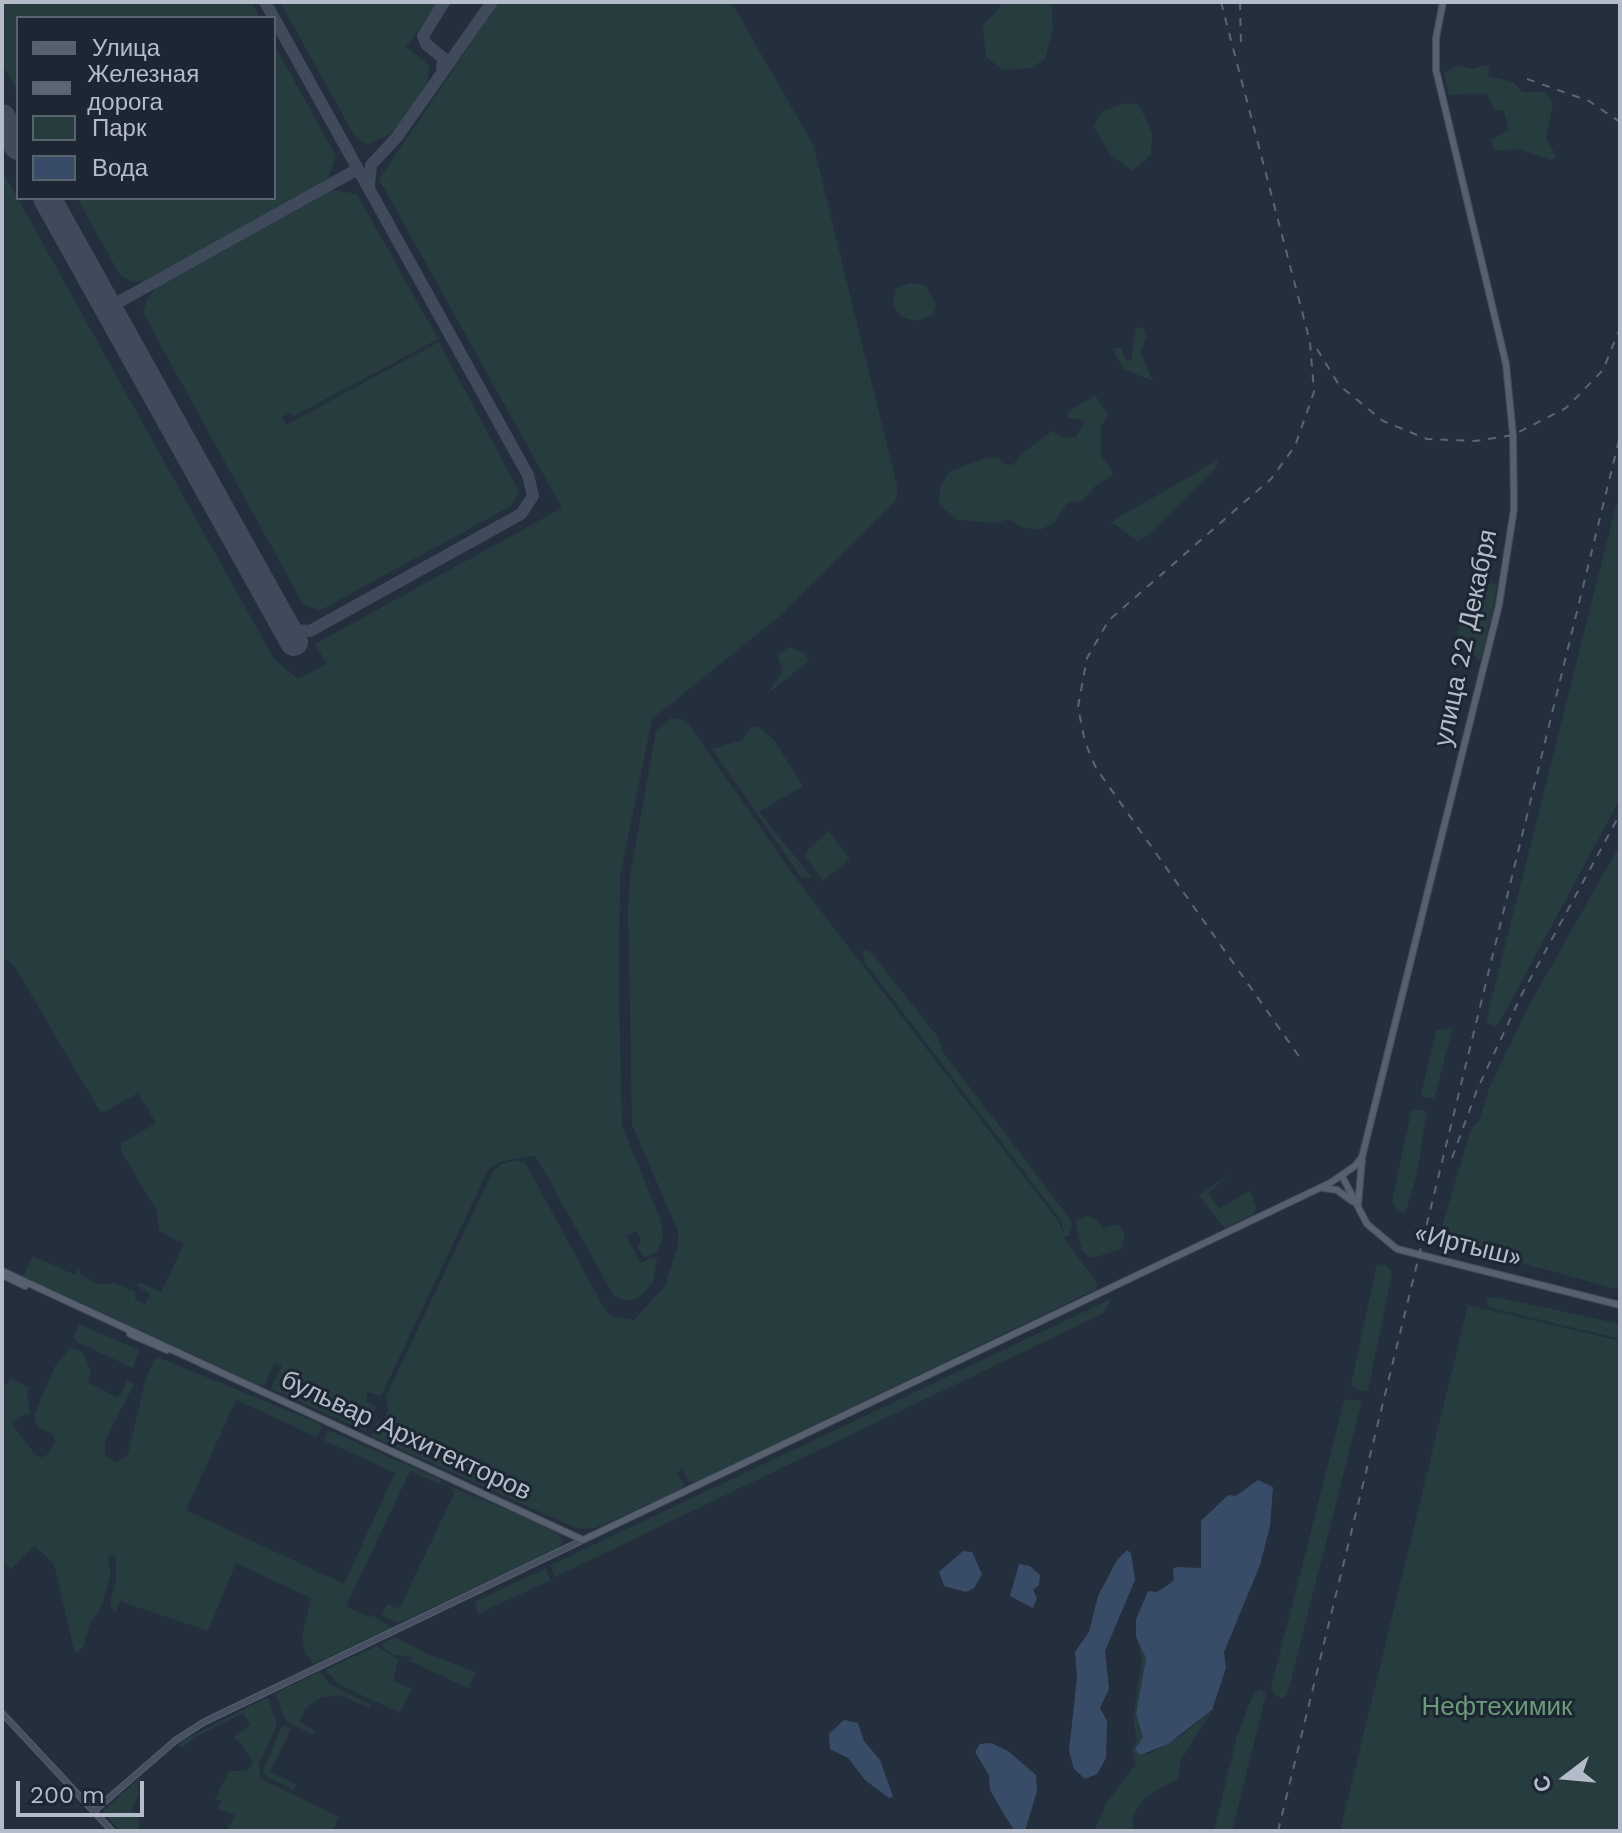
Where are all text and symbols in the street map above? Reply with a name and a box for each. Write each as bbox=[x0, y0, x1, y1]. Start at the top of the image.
legend bbox=[16, 16, 276, 200]
text: Улица bbox=[92, 34, 160, 62]
text: Железная дорога bbox=[87, 60, 199, 116]
text: Парк bbox=[92, 114, 146, 142]
text: Вода bbox=[92, 154, 148, 182]
street label: улица 22 Декабря bbox=[1428, 527, 1504, 749]
street label: «Иртыш» bbox=[1411, 1218, 1525, 1274]
street label: бульвар Архитекторов bbox=[276, 1364, 536, 1508]
park label: Нефтехимик bbox=[1422, 1691, 1572, 1723]
north arrow bbox=[1526, 1737, 1606, 1817]
scale bar bbox=[20, 1765, 148, 1815]
text: С bbox=[1528, 1773, 1557, 1795]
text: 200 m bbox=[30, 1781, 105, 1809]

